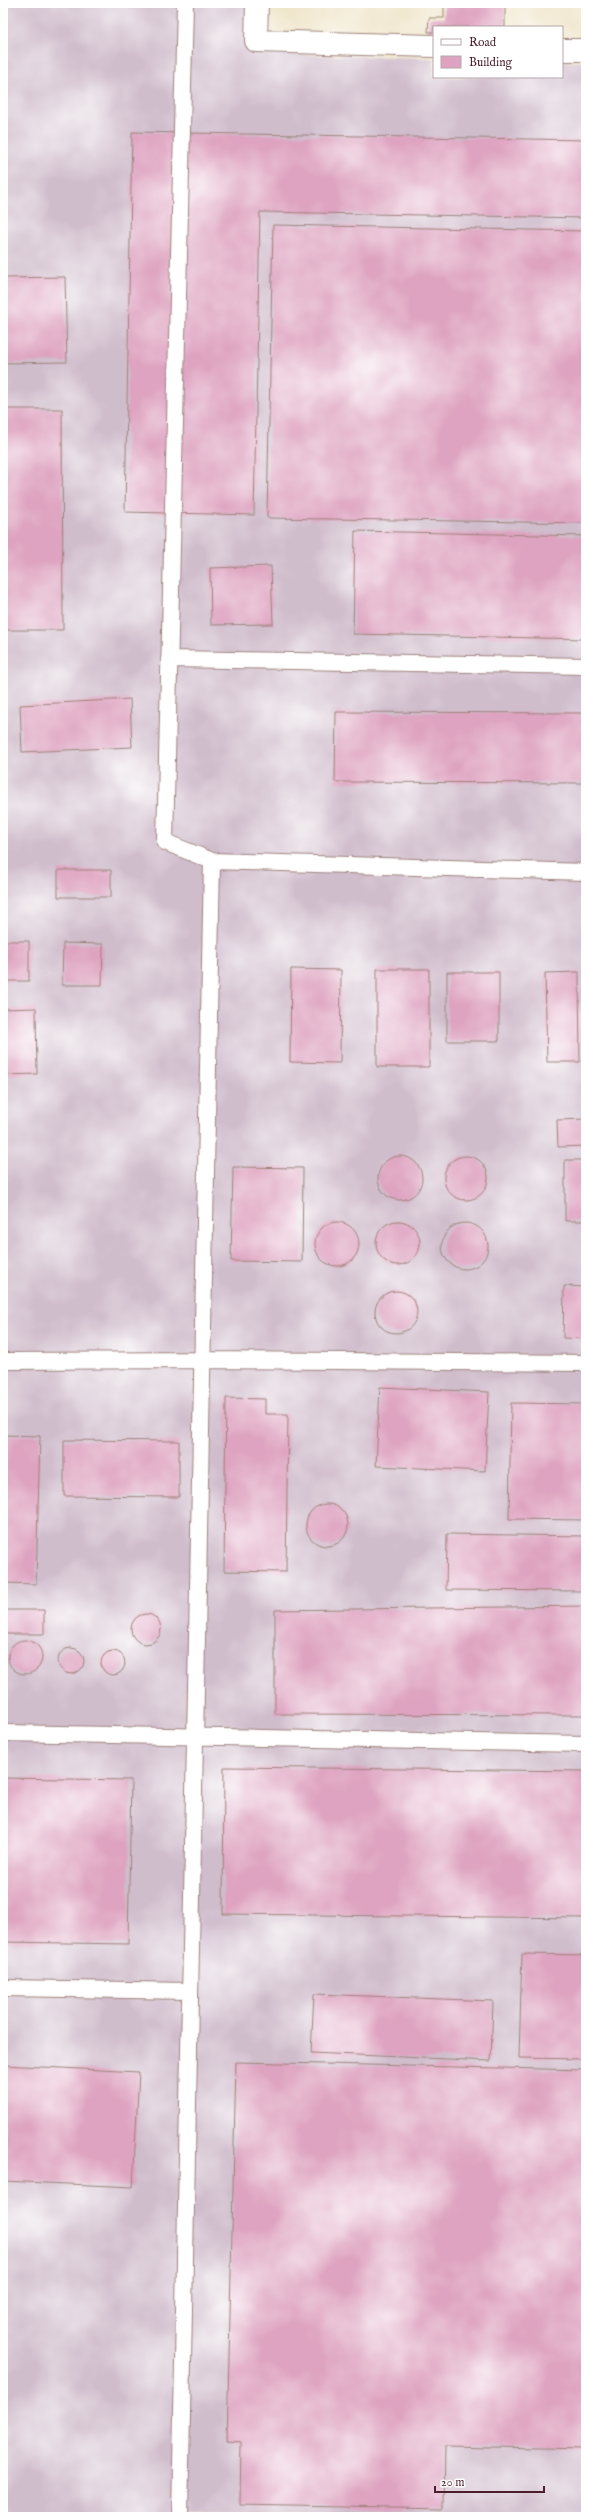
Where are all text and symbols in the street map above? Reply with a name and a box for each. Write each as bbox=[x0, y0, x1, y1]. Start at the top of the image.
legend bbox=[433, 26, 563, 78]
text: Road bbox=[469, 35, 497, 50]
text: Building bbox=[469, 55, 513, 70]
scale bar bbox=[435, 2468, 544, 2494]
text: 20 m bbox=[441, 2475, 464, 2490]

